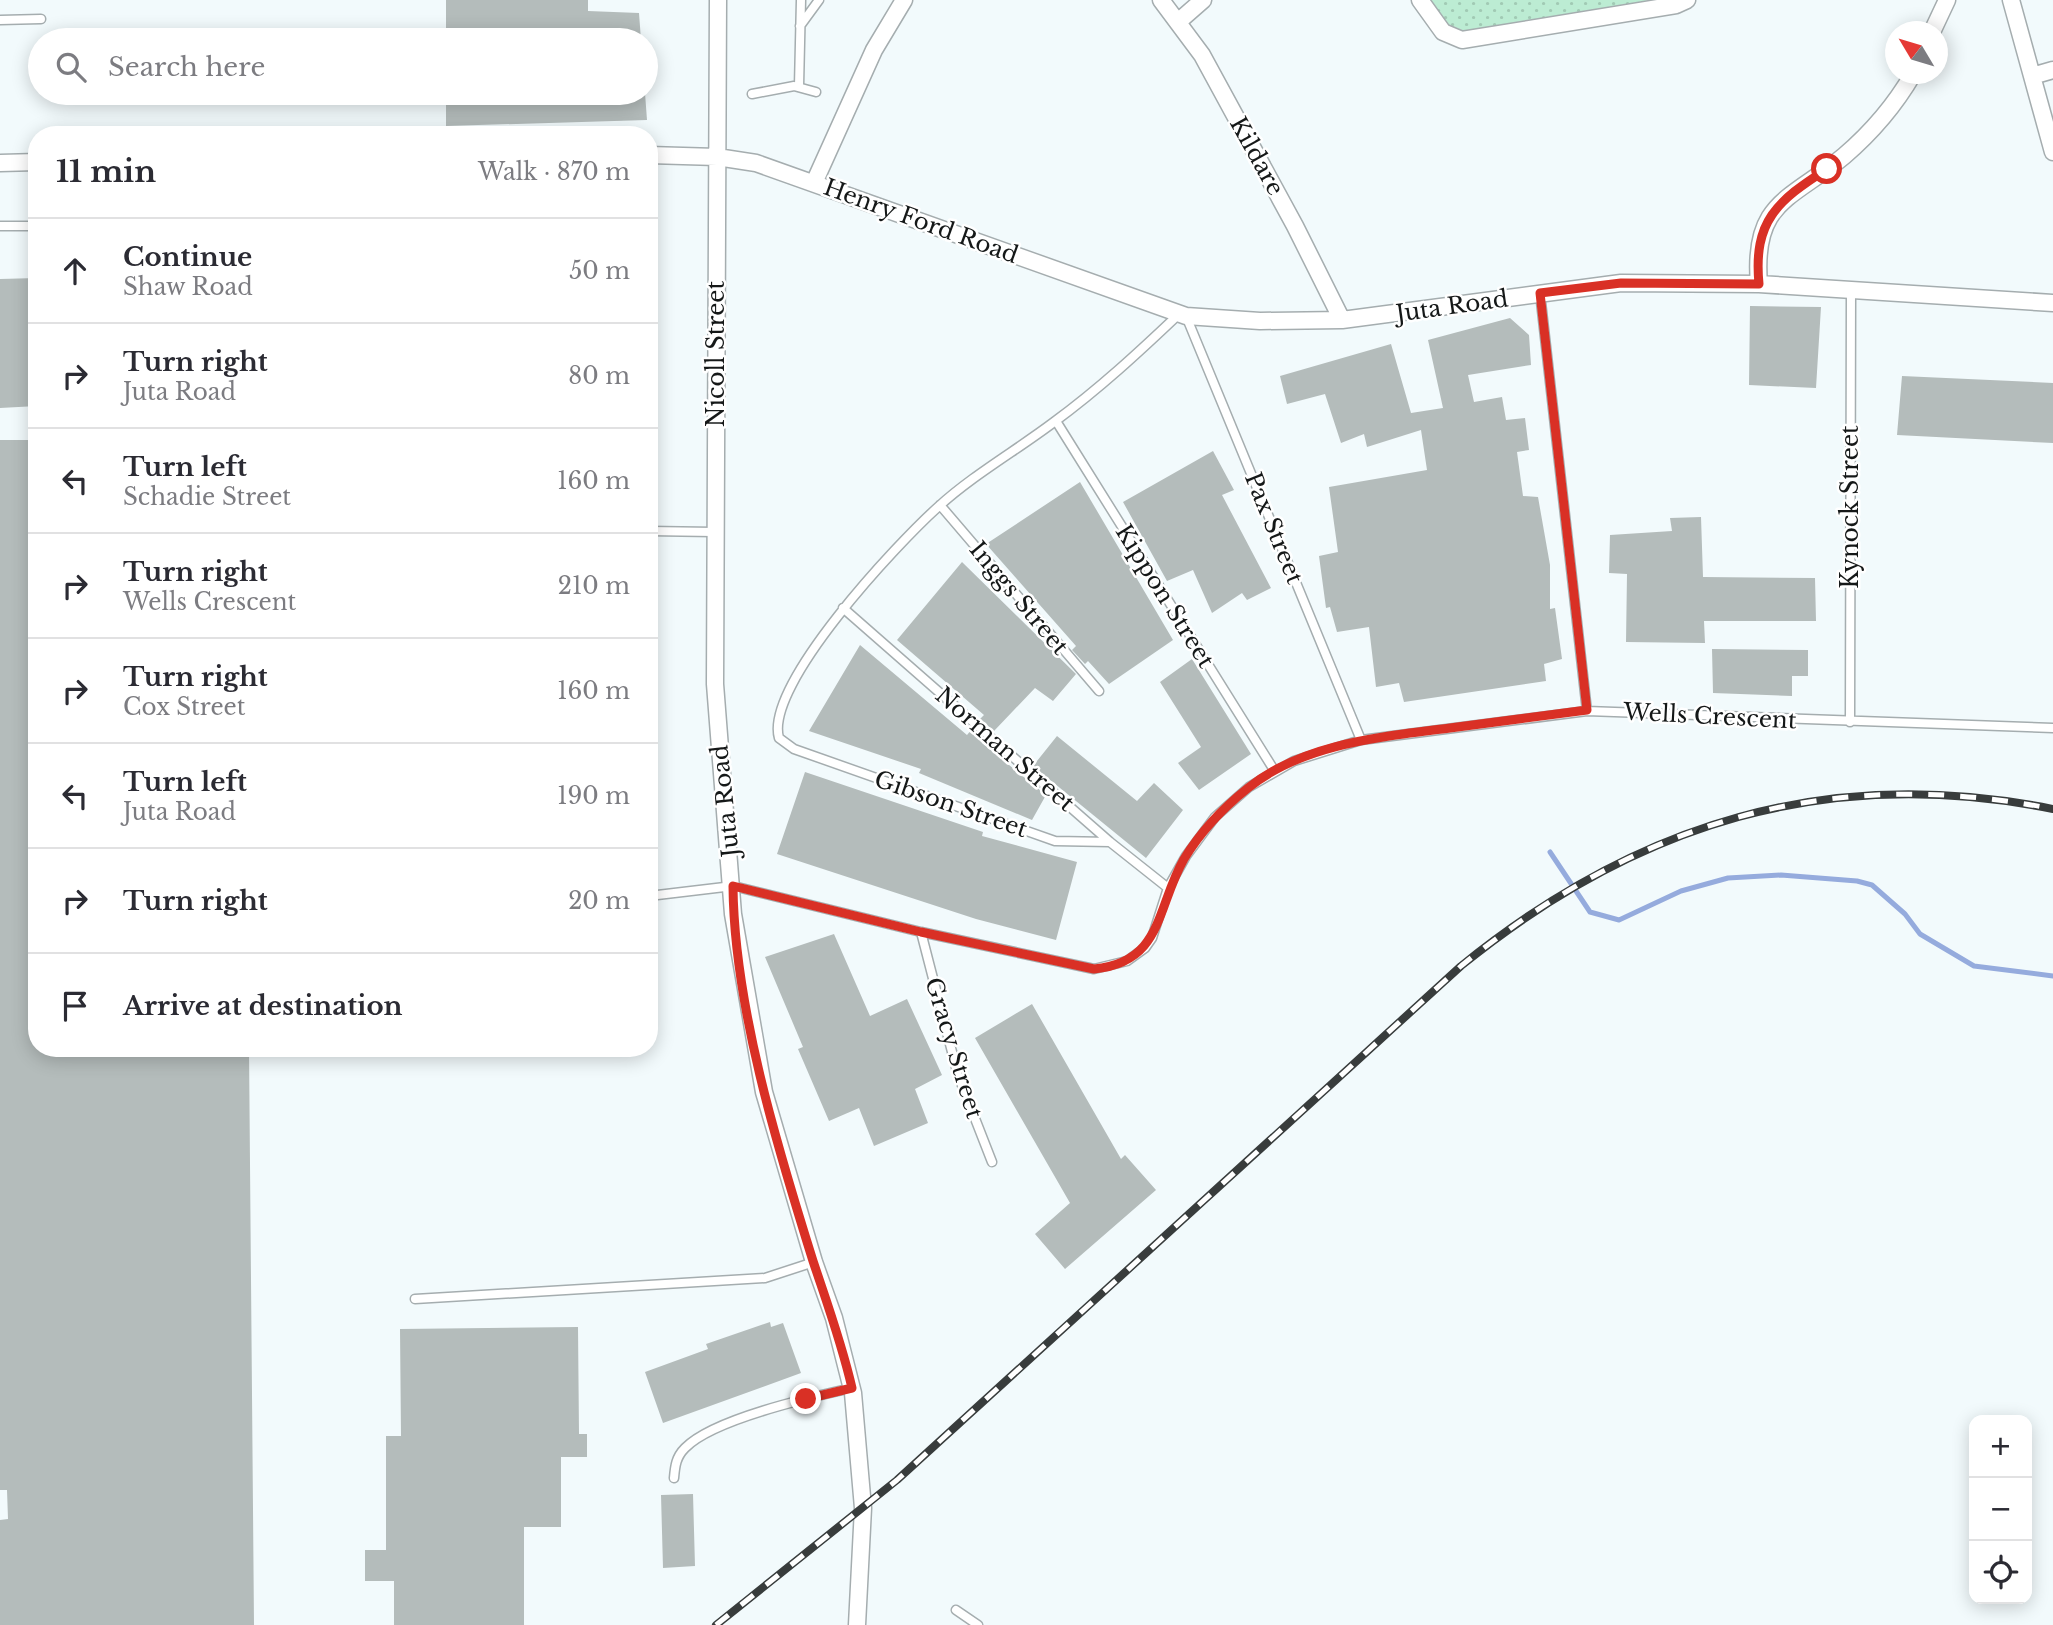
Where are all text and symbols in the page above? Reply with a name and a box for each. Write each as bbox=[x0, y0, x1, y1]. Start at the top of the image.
north arrow bbox=[1885, 21, 1948, 84]
search box bbox=[28, 28, 658, 105]
icon: search bbox=[52, 48, 90, 86]
text: Search here bbox=[108, 51, 265, 83]
street label: Kildare bbox=[1224, 112, 1290, 200]
text: 11 min bbox=[56, 153, 156, 190]
route start bbox=[1811, 153, 1842, 184]
text: Walk · 870 m bbox=[478, 158, 630, 186]
street label: Henry Ford Road bbox=[820, 173, 1022, 269]
text: Continue bbox=[123, 241, 252, 273]
icon: ahead bbox=[56, 252, 94, 290]
text: 50 m bbox=[569, 257, 630, 285]
text: Shaw Road bbox=[123, 273, 253, 301]
street label: Nicoll Street bbox=[702, 280, 730, 427]
street label: Juta Road bbox=[1391, 284, 1510, 328]
text: Turn right bbox=[123, 346, 268, 378]
icon: right bbox=[56, 357, 94, 395]
text: 80 m bbox=[568, 362, 630, 390]
text: Juta Road bbox=[123, 378, 236, 406]
street label: Kynock Street bbox=[1836, 425, 1864, 589]
text: Turn left bbox=[123, 451, 247, 483]
icon: left bbox=[56, 462, 94, 500]
text: 160 m bbox=[557, 467, 630, 495]
street label: Pax Street bbox=[1239, 468, 1309, 588]
text: Schadie Street bbox=[123, 483, 291, 511]
street label: Kippon Street bbox=[1110, 519, 1220, 673]
street label: Inggs Street bbox=[964, 536, 1075, 661]
text: Turn right bbox=[123, 556, 268, 588]
icon: right bbox=[56, 567, 94, 605]
text: 210 m bbox=[558, 572, 630, 600]
text: Wells Crescent bbox=[123, 588, 296, 616]
text: Turn right bbox=[123, 661, 268, 693]
icon: right bbox=[56, 672, 94, 710]
text: 160 m bbox=[557, 677, 630, 705]
street label: Norman Street bbox=[930, 681, 1080, 817]
text: Cox Street bbox=[123, 693, 245, 721]
street label: Wells Crescent bbox=[1622, 697, 1798, 735]
street label: Juta Road bbox=[705, 743, 745, 862]
street label: Gibson Street bbox=[871, 765, 1031, 843]
text: Turn left bbox=[123, 766, 247, 798]
icon: left bbox=[56, 777, 94, 815]
text: 190 m bbox=[557, 782, 630, 810]
text: Juta Road bbox=[123, 798, 236, 826]
icon: right bbox=[56, 882, 94, 920]
text: Turn right bbox=[123, 885, 268, 917]
text: 20 m bbox=[568, 887, 630, 915]
street label: Gracy Street bbox=[919, 974, 989, 1122]
icon: arrive bbox=[56, 987, 94, 1025]
text: Arrive at destination bbox=[123, 990, 403, 1022]
route end bbox=[790, 1383, 821, 1414]
map controls bbox=[1969, 1415, 2032, 1604]
button: + bbox=[1969, 1415, 2032, 1478]
button: − bbox=[1969, 1478, 2032, 1541]
button: locate bbox=[1969, 1541, 2032, 1604]

